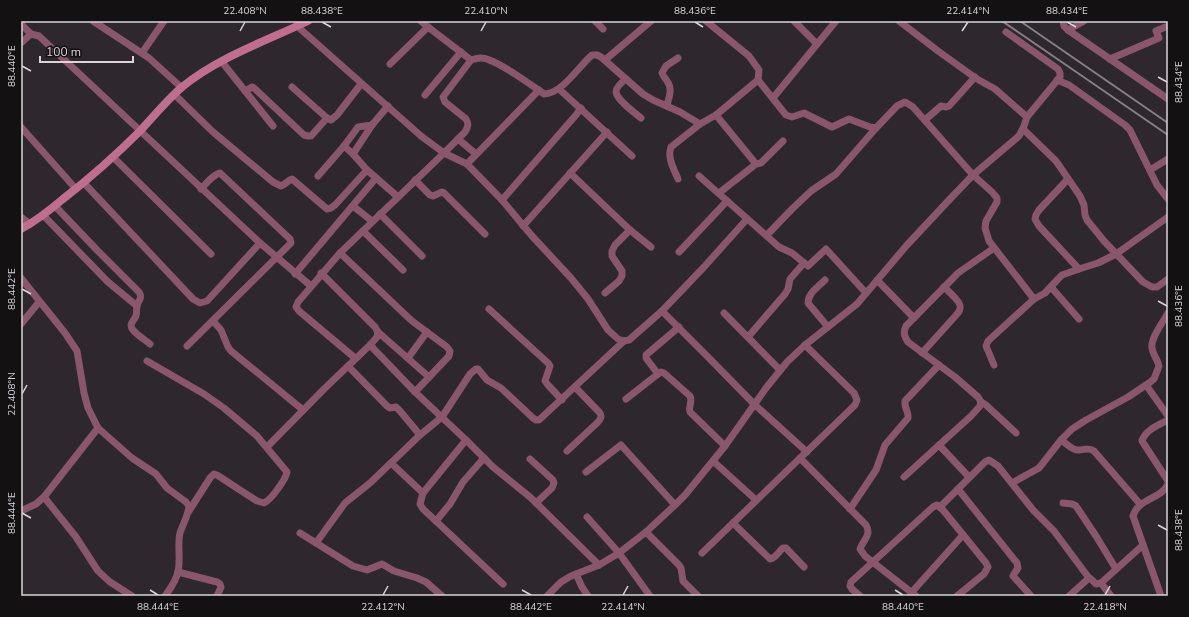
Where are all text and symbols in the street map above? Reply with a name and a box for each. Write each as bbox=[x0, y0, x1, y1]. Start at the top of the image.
text: 22.408°N bbox=[223, 4, 267, 18]
text: 88.438°E bbox=[301, 4, 343, 18]
text: 22.410°N bbox=[464, 4, 508, 18]
text: 88.436°E bbox=[674, 4, 716, 18]
text: 22.414°N bbox=[946, 4, 990, 18]
text: 88.434°E bbox=[1046, 4, 1088, 18]
scale bar bbox=[40, 38, 133, 64]
text: 100 m bbox=[46, 44, 81, 60]
text: 88.440°E bbox=[5, 45, 19, 87]
text: 88.434°E bbox=[1172, 61, 1186, 103]
text: 88.442°E bbox=[5, 268, 19, 310]
text: 88.436°E bbox=[1172, 285, 1186, 327]
text: 22.408°N bbox=[5, 372, 19, 416]
text: 88.444°E bbox=[5, 492, 19, 534]
text: 88.438°E bbox=[1172, 509, 1186, 551]
text: 88.444°E bbox=[137, 600, 179, 614]
text: 22.412°N bbox=[361, 600, 405, 614]
text: 88.442°E bbox=[510, 600, 552, 614]
text: 22.414°N bbox=[601, 600, 645, 614]
text: 88.440°E bbox=[882, 600, 924, 614]
text: 22.418°N bbox=[1083, 600, 1127, 614]

